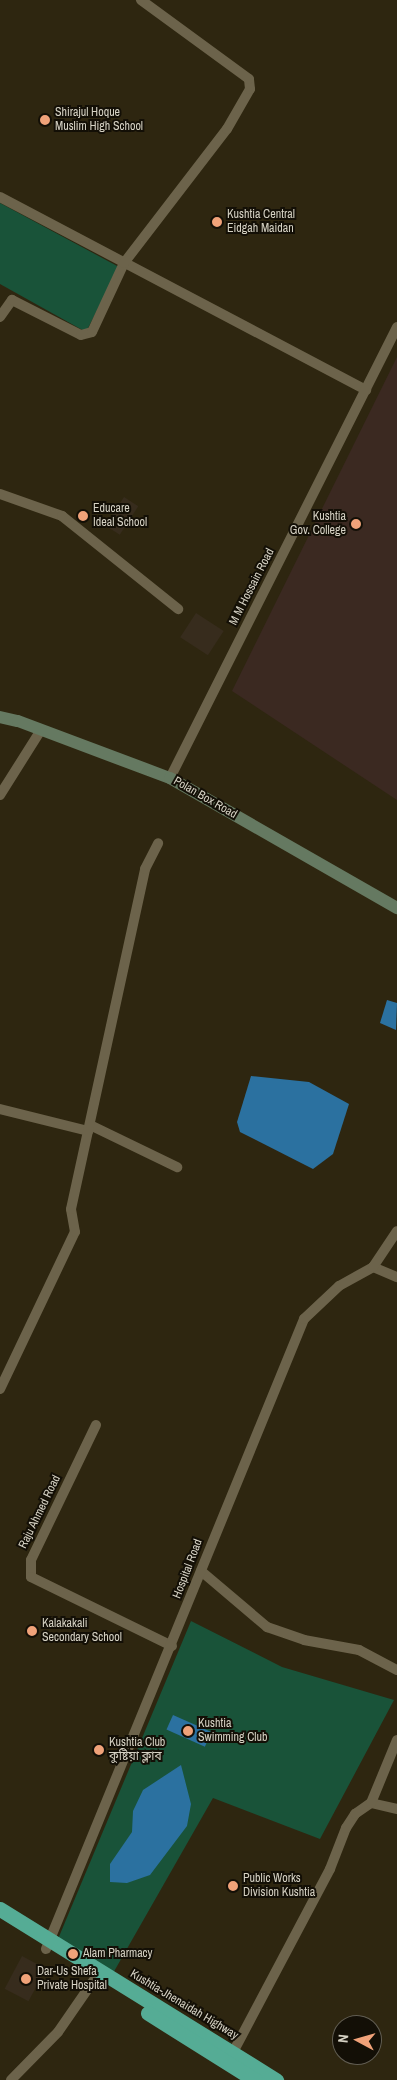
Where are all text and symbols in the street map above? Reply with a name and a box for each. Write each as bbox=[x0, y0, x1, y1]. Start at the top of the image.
place label: Shirajul Hoque Muslim High School bbox=[55, 106, 143, 134]
marker: Shirajul Hoque Muslim High School bbox=[39, 114, 51, 126]
place label: Kushtia Central Eidgah Maidan bbox=[227, 208, 295, 236]
marker: Kushtia Central Eidgah Maidan bbox=[211, 216, 223, 228]
place label: Educare Ideal School bbox=[93, 502, 147, 530]
marker: Educare Ideal School bbox=[77, 510, 89, 522]
place label: Kushtia Gov. College bbox=[290, 510, 346, 538]
marker: Kushtia Gov. College bbox=[350, 518, 362, 530]
street label: M M Hossain Road bbox=[226, 546, 278, 628]
street label: Polan Box Road bbox=[171, 774, 239, 822]
street label: Raju Ahmed Road bbox=[16, 1473, 64, 1551]
street label: Hospital Road bbox=[170, 1537, 206, 1601]
place label: Kalakakali Secondary School bbox=[42, 1617, 122, 1645]
marker: Kalakakali Secondary School bbox=[26, 1625, 38, 1637]
place label: Kushtia Swimming Club bbox=[198, 1717, 267, 1745]
marker: Kushtia Swimming Club bbox=[182, 1725, 194, 1737]
place label: Kushtia Club কুষ্টিয়া ক্লাব bbox=[109, 1736, 165, 1764]
marker: Kushtia Club কুষ্টিয়া ক্লাব bbox=[93, 1744, 105, 1756]
place label: Public Works Division Kushtia bbox=[243, 1872, 315, 1900]
marker: Public Works Division Kushtia bbox=[227, 1880, 239, 1892]
place label: Alam Pharmacy bbox=[83, 1947, 152, 1961]
marker: Alam Pharmacy bbox=[67, 1948, 79, 1960]
place label: Dar-Us Shefa Private Hospital bbox=[37, 1965, 107, 1993]
street label: Kushtia-Jhenaidah Highway bbox=[127, 1967, 241, 2043]
marker: Dar-Us Shefa Private Hospital bbox=[19, 1972, 33, 1986]
north arrow bbox=[332, 2015, 382, 2065]
text: N bbox=[334, 2033, 352, 2044]

